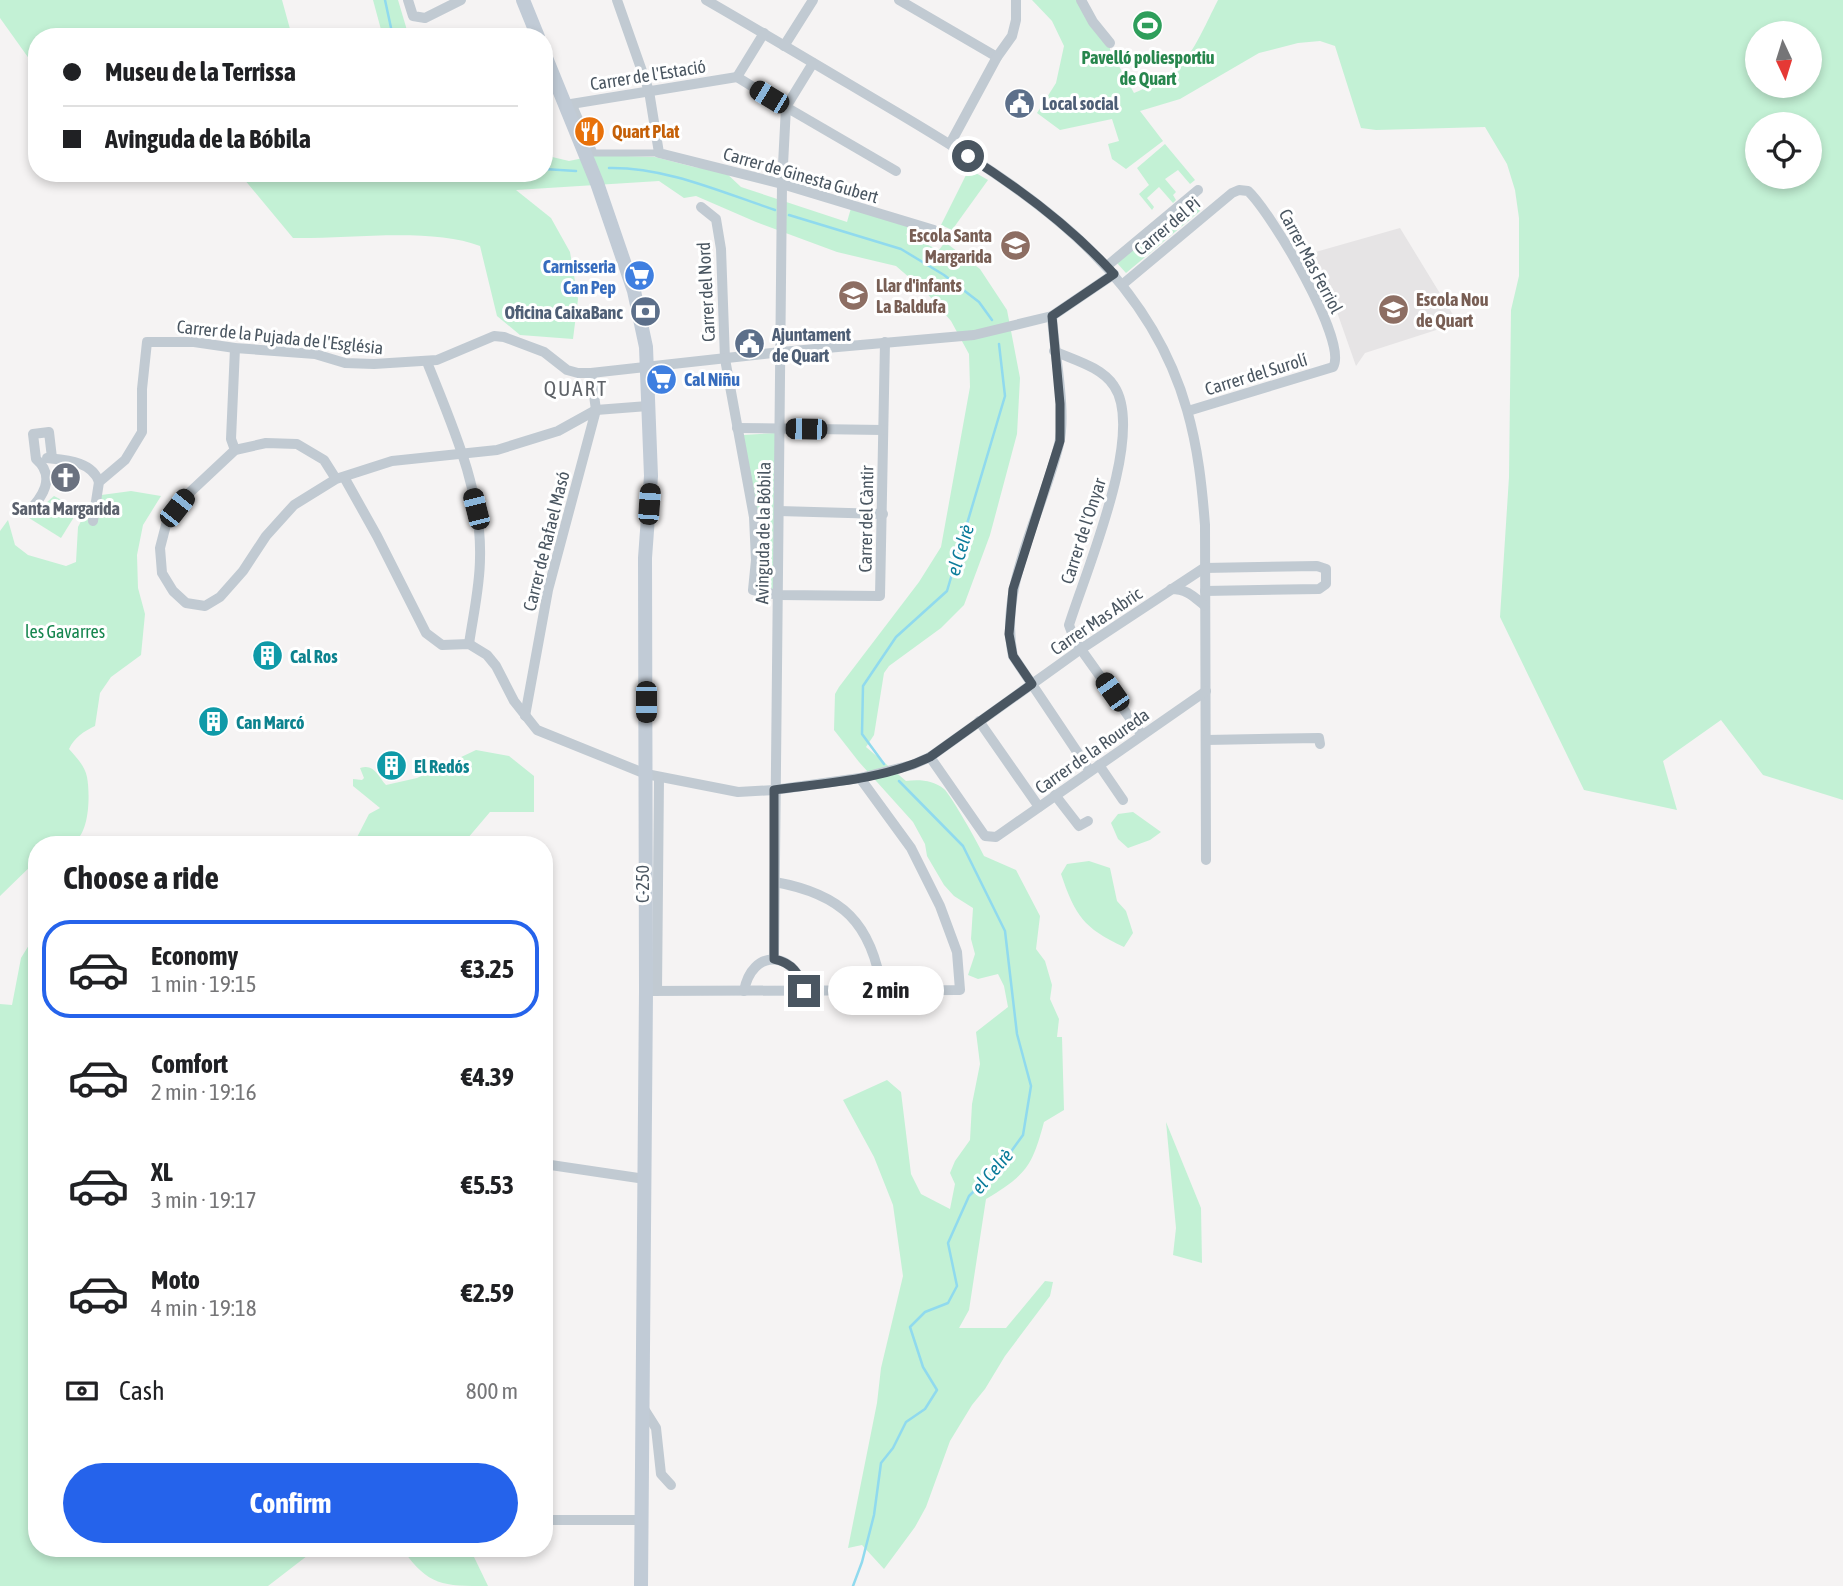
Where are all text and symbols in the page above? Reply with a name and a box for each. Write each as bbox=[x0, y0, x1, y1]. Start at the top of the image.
sports icon: Pavelló poliesportiu de Quart bbox=[1131, 9, 1165, 43]
north arrow bbox=[1745, 21, 1822, 98]
map controls bbox=[1745, 21, 1822, 189]
place label: Pavelló poliesportiu de Quart bbox=[1081, 47, 1215, 89]
street label: Carrer de l'Estació bbox=[589, 55, 707, 95]
text: Museu de la Terrissa bbox=[105, 57, 296, 87]
car bbox=[746, 77, 793, 117]
public building icon: Local social bbox=[1002, 86, 1036, 120]
place label: Local social bbox=[1042, 93, 1119, 114]
button: locate bbox=[1745, 112, 1822, 189]
restaurant icon: Quart Plat bbox=[572, 114, 606, 148]
place label: Quart Plat bbox=[612, 121, 680, 142]
text: Avinguda de la Bóbila bbox=[105, 124, 311, 154]
route start bbox=[952, 140, 984, 172]
street label: Carrer de Ginesta Gubert bbox=[721, 143, 881, 207]
street label: Carrer del Pi bbox=[1130, 192, 1204, 260]
street label: Carrer Mas Ferriol bbox=[1275, 205, 1347, 317]
place label: Escola Santa Margarida bbox=[909, 225, 992, 267]
school or university icon: Escola Santa Margarida bbox=[998, 228, 1032, 262]
street label: Carrer del Nord bbox=[693, 242, 719, 342]
place label: Carnisseria Can Pep bbox=[543, 256, 616, 298]
supermarket icon: Carnisseria Can Pep bbox=[622, 259, 656, 293]
place label: Llar d'infants La Baldufa bbox=[876, 275, 962, 317]
school or university icon: Llar d'infants La Baldufa bbox=[836, 278, 870, 312]
place label: Escola Nou de Quart bbox=[1416, 289, 1489, 331]
school or university icon: Escola Nou de Quart bbox=[1376, 292, 1410, 326]
bank icon: Oficina CaixaBanc bbox=[629, 295, 663, 329]
place label: Oficina CaixaBanc bbox=[504, 302, 623, 323]
street label: Carrer de la Pujada de l'Església bbox=[176, 316, 384, 358]
place label: Ajuntament de Quart bbox=[771, 324, 852, 366]
public building icon: Ajuntament de Quart bbox=[732, 327, 766, 361]
street label: Carrer del Surolí bbox=[1202, 348, 1310, 400]
supermarket icon: Cal Niñu bbox=[644, 362, 678, 396]
place label: Cal Niñu bbox=[684, 369, 740, 390]
district label: QUART bbox=[544, 376, 608, 400]
car bbox=[785, 418, 828, 440]
church icon: Santa Margarida bbox=[49, 460, 83, 494]
street label: Avinguda de la Bóbila bbox=[751, 462, 775, 604]
street label: Carrer del Càntir bbox=[855, 465, 877, 573]
street label: Carrer de Rafael Masó bbox=[518, 469, 574, 613]
street label: Carrer de l'Onyar bbox=[1056, 475, 1110, 587]
car bbox=[638, 482, 661, 526]
car bbox=[156, 485, 199, 531]
car bbox=[461, 486, 492, 532]
place label: Santa Margarida bbox=[12, 498, 120, 519]
water label: el Celrè bbox=[942, 522, 978, 578]
street label: Carrer Mas Abric bbox=[1046, 583, 1146, 659]
park label: les Gavarres bbox=[25, 621, 105, 642]
building icon: Cal Ros bbox=[250, 639, 284, 673]
place label: Cal Ros bbox=[290, 646, 338, 667]
car bbox=[1092, 669, 1133, 715]
car bbox=[636, 681, 657, 723]
street label: Carrer de la Roureda bbox=[1031, 704, 1153, 798]
building icon: Can Marcó bbox=[196, 705, 230, 739]
place label: Can Marcó bbox=[236, 712, 305, 733]
building icon: El Redós bbox=[374, 749, 408, 783]
place label: El Redós bbox=[414, 756, 470, 777]
text: Choose a ride bbox=[63, 859, 219, 896]
street label: C-250 bbox=[632, 865, 653, 903]
icon: car bbox=[67, 938, 130, 1001]
text: Economy bbox=[151, 941, 238, 971]
text: €3.25 bbox=[461, 954, 514, 984]
callout: 2 min bbox=[828, 967, 944, 1016]
text: 1 min · 19:15 bbox=[151, 971, 257, 997]
route end bbox=[788, 975, 820, 1007]
text: 2 min bbox=[863, 977, 909, 1003]
icon: car bbox=[67, 1046, 130, 1109]
text: Comfort bbox=[151, 1049, 228, 1079]
text: €4.39 bbox=[461, 1062, 514, 1092]
text: 2 min · 19:16 bbox=[151, 1079, 257, 1105]
water label: el Celrè bbox=[967, 1144, 1017, 1198]
icon: car bbox=[67, 1154, 130, 1217]
text: XL bbox=[151, 1157, 173, 1187]
text: €5.53 bbox=[461, 1170, 514, 1200]
text: 3 min · 19:17 bbox=[151, 1187, 257, 1213]
icon: car bbox=[67, 1262, 130, 1325]
text: Moto bbox=[151, 1265, 200, 1295]
text: €2.59 bbox=[461, 1278, 514, 1308]
text: 4 min · 19:18 bbox=[151, 1295, 257, 1321]
icon: cash bbox=[63, 1372, 101, 1410]
text: Cash bbox=[119, 1376, 165, 1406]
text: 800 m bbox=[466, 1378, 518, 1404]
button: Confirm bbox=[63, 1463, 518, 1543]

